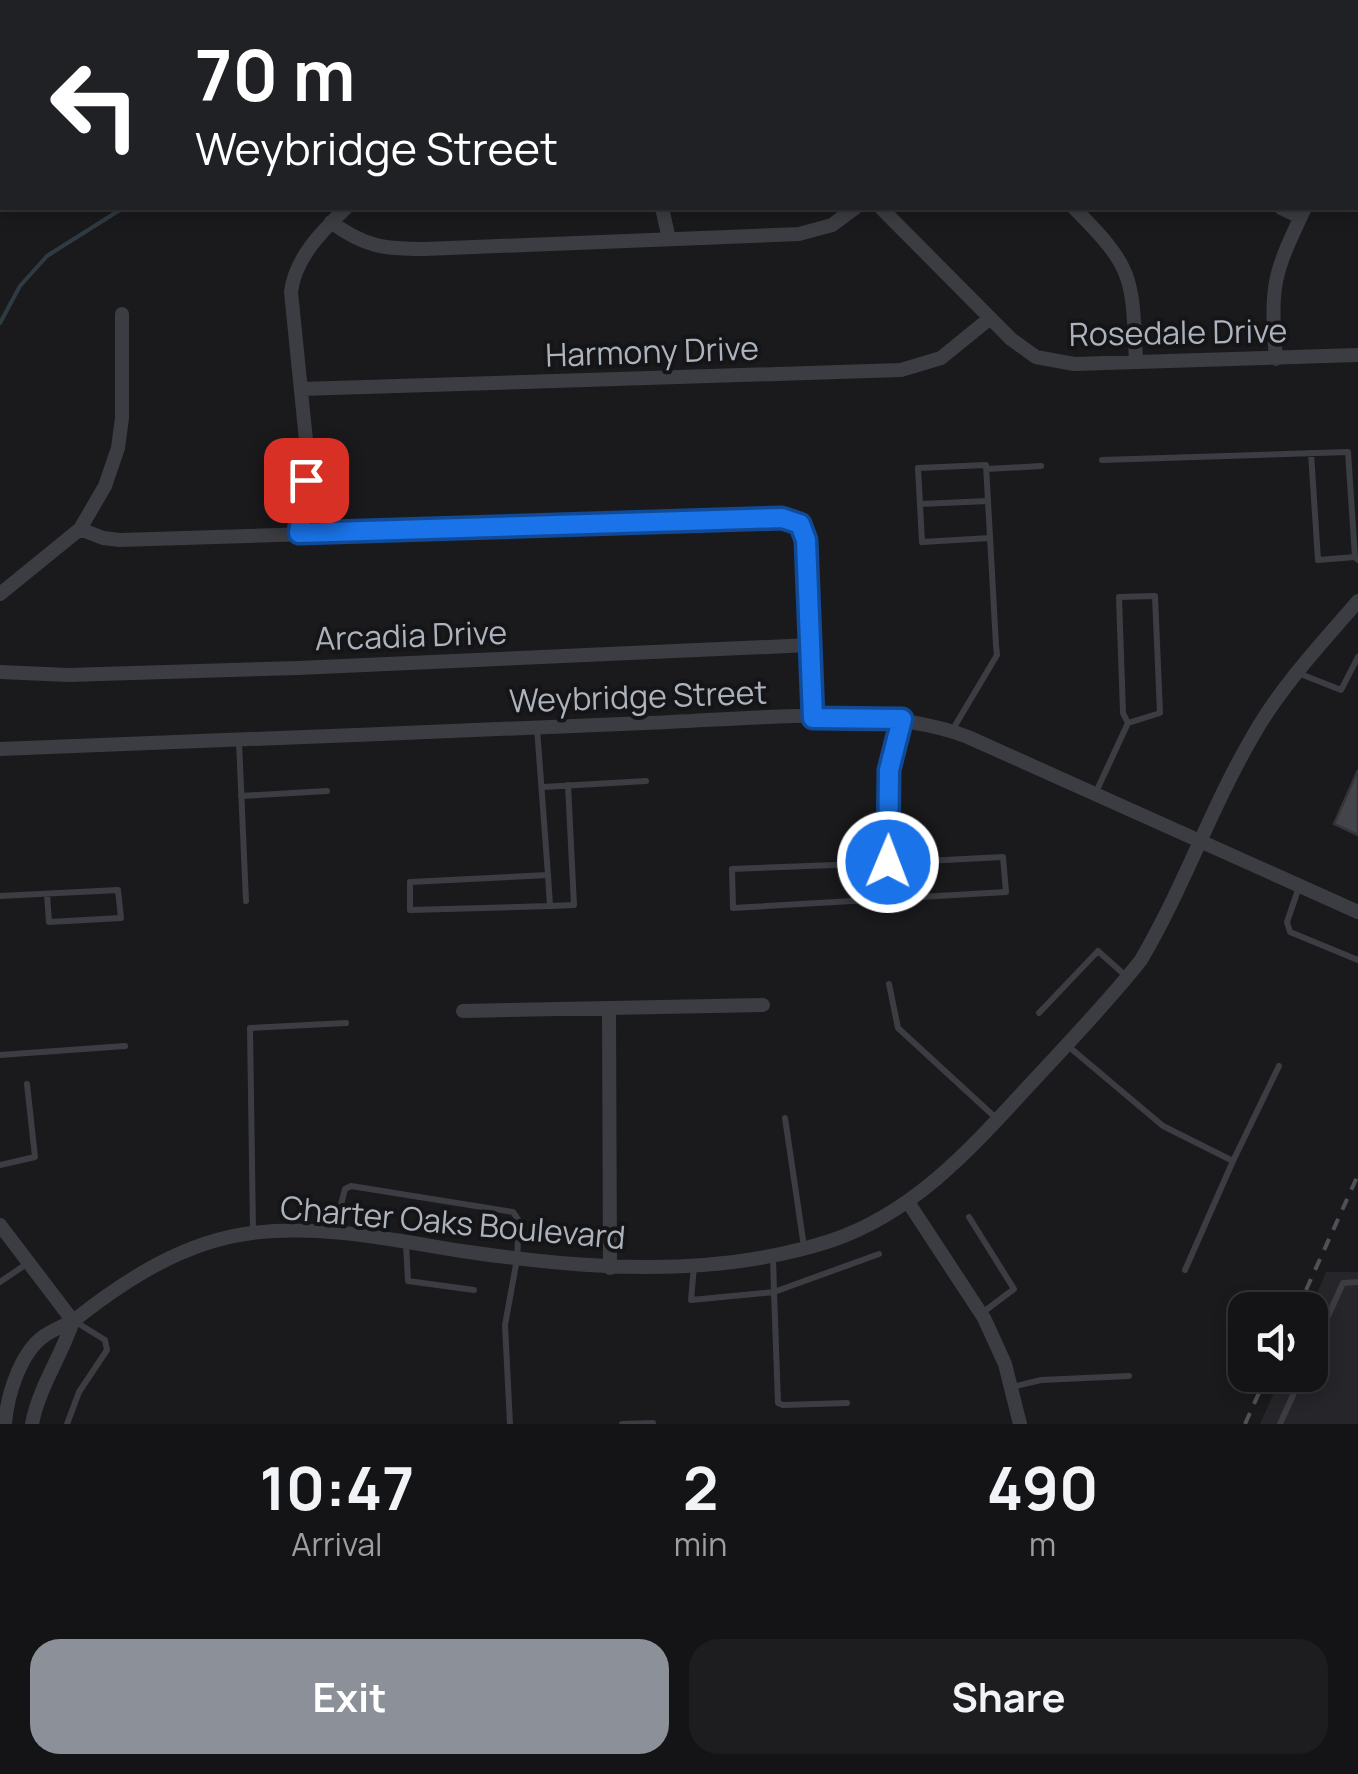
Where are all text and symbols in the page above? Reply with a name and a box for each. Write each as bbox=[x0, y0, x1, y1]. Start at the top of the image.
text: 70 m bbox=[195, 26, 355, 122]
icon: left bbox=[30, 40, 160, 170]
text: Weybridge Street bbox=[195, 117, 558, 179]
street label: Rosedale Drive bbox=[1068, 308, 1288, 356]
street label: Harmony Drive bbox=[544, 325, 760, 377]
pin bbox=[264, 438, 349, 523]
icon: arrive bbox=[279, 453, 334, 508]
street label: Arcadia Drive bbox=[314, 610, 508, 660]
street label: Weybridge Street bbox=[508, 670, 768, 722]
position arrow bbox=[836, 810, 940, 914]
street label: Charter Oaks Boulevard bbox=[279, 1185, 627, 1259]
map controls bbox=[1228, 1292, 1328, 1392]
button: sound bbox=[1228, 1292, 1328, 1392]
text: 10:47 bbox=[259, 1446, 414, 1528]
text: 2 bbox=[683, 1446, 718, 1528]
text: 490 bbox=[987, 1446, 1099, 1528]
text: Arrival bbox=[291, 1522, 383, 1566]
text: min bbox=[674, 1522, 727, 1566]
text: m bbox=[1029, 1522, 1056, 1566]
button: Exit bbox=[30, 1639, 669, 1754]
button: Share bbox=[689, 1639, 1328, 1754]

